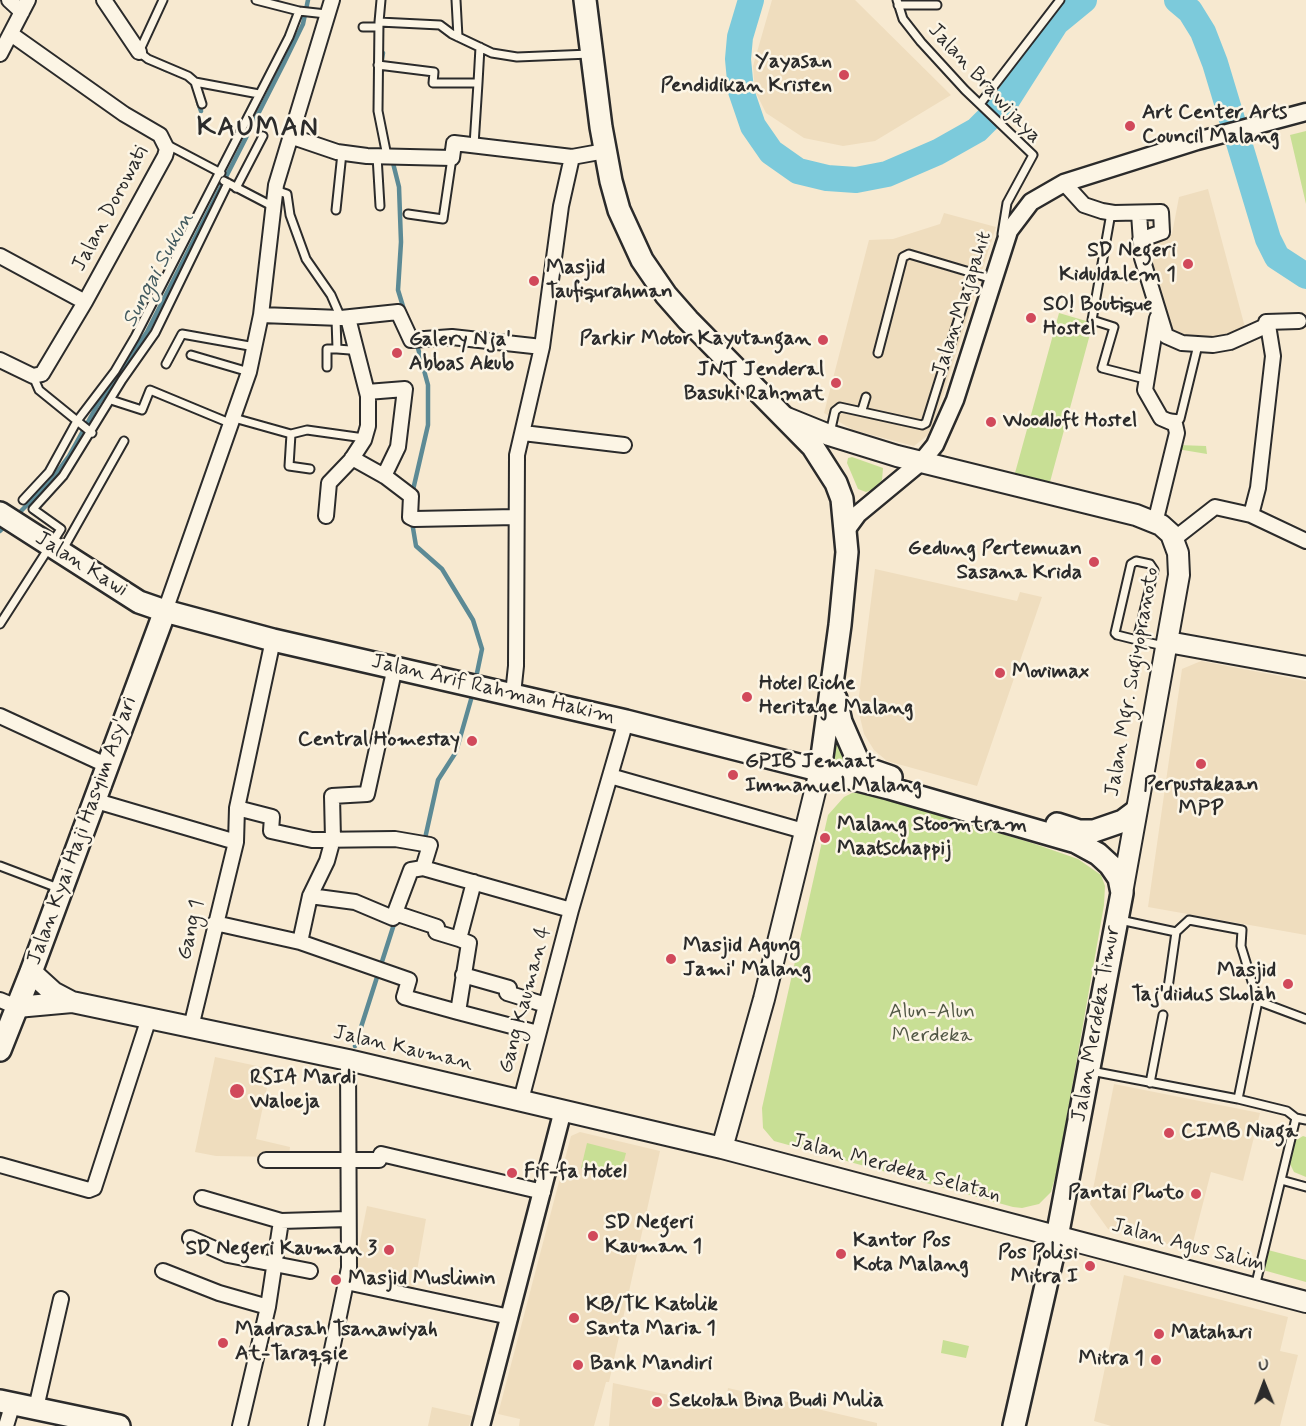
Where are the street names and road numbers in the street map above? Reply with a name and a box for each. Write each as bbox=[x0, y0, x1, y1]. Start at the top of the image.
street label: Jalan Brawijaya bbox=[922, 18, 1046, 150]
street label: Jalan Dorowati bbox=[67, 142, 155, 276]
street label: Jalan Majapahit bbox=[928, 228, 998, 380]
street label: Jalan Kawi bbox=[30, 527, 132, 603]
street label: Jalan Mgr. Sugiyopranoto bbox=[1100, 565, 1166, 799]
street label: Jalan Arif Rahman Hakim bbox=[369, 650, 617, 730]
street label: Jalan Kyai Haji Hasyim Asy'ari bbox=[23, 693, 143, 969]
street label: Gang 1 bbox=[173, 897, 211, 963]
street label: Gang Kauman 4 bbox=[494, 924, 558, 1076]
street label: Jalan Merdeka Timur bbox=[1067, 924, 1127, 1124]
street label: Jalan Kauman bbox=[331, 1021, 475, 1077]
street label: Jalan Merdeka Selatan bbox=[789, 1129, 1003, 1209]
street label: Jalan Agus Salim bbox=[1109, 1213, 1267, 1279]

